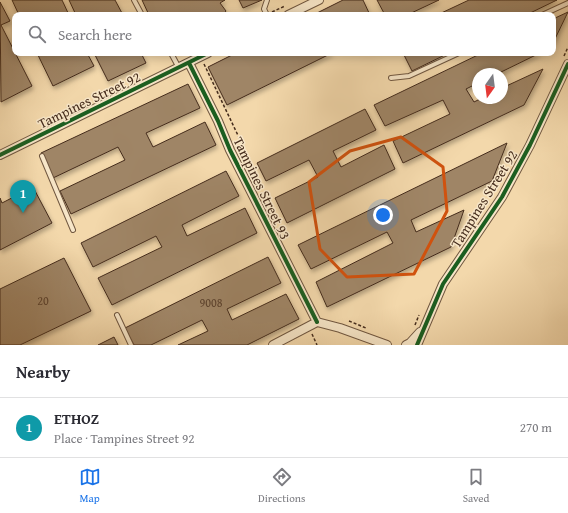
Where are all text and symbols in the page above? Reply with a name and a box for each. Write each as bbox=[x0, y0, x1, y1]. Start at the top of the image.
search box bbox=[12, 12, 556, 56]
icon: search bbox=[26, 23, 48, 45]
text: Search here bbox=[58, 24, 132, 45]
street label: Tampines Street 92 bbox=[34, 66, 144, 134]
north arrow bbox=[472, 68, 508, 104]
street label: Tampines Street 93 bbox=[228, 133, 296, 243]
street label: Tampines Street 92 bbox=[446, 146, 522, 252]
pin: 1 bbox=[10, 180, 36, 213]
your location bbox=[373, 205, 393, 225]
house number: 20 bbox=[37, 292, 49, 309]
house number: 9008 bbox=[199, 294, 223, 311]
text: Nearby bbox=[16, 359, 70, 384]
text: ETHOZ bbox=[54, 408, 99, 429]
text: 1 bbox=[26, 418, 32, 437]
text: 270 m bbox=[520, 418, 552, 437]
text: Place · Tampines Street 92 bbox=[54, 429, 194, 448]
tab: Map bbox=[79, 466, 101, 506]
tab: Directions bbox=[258, 466, 305, 506]
tab: Saved bbox=[463, 466, 489, 506]

